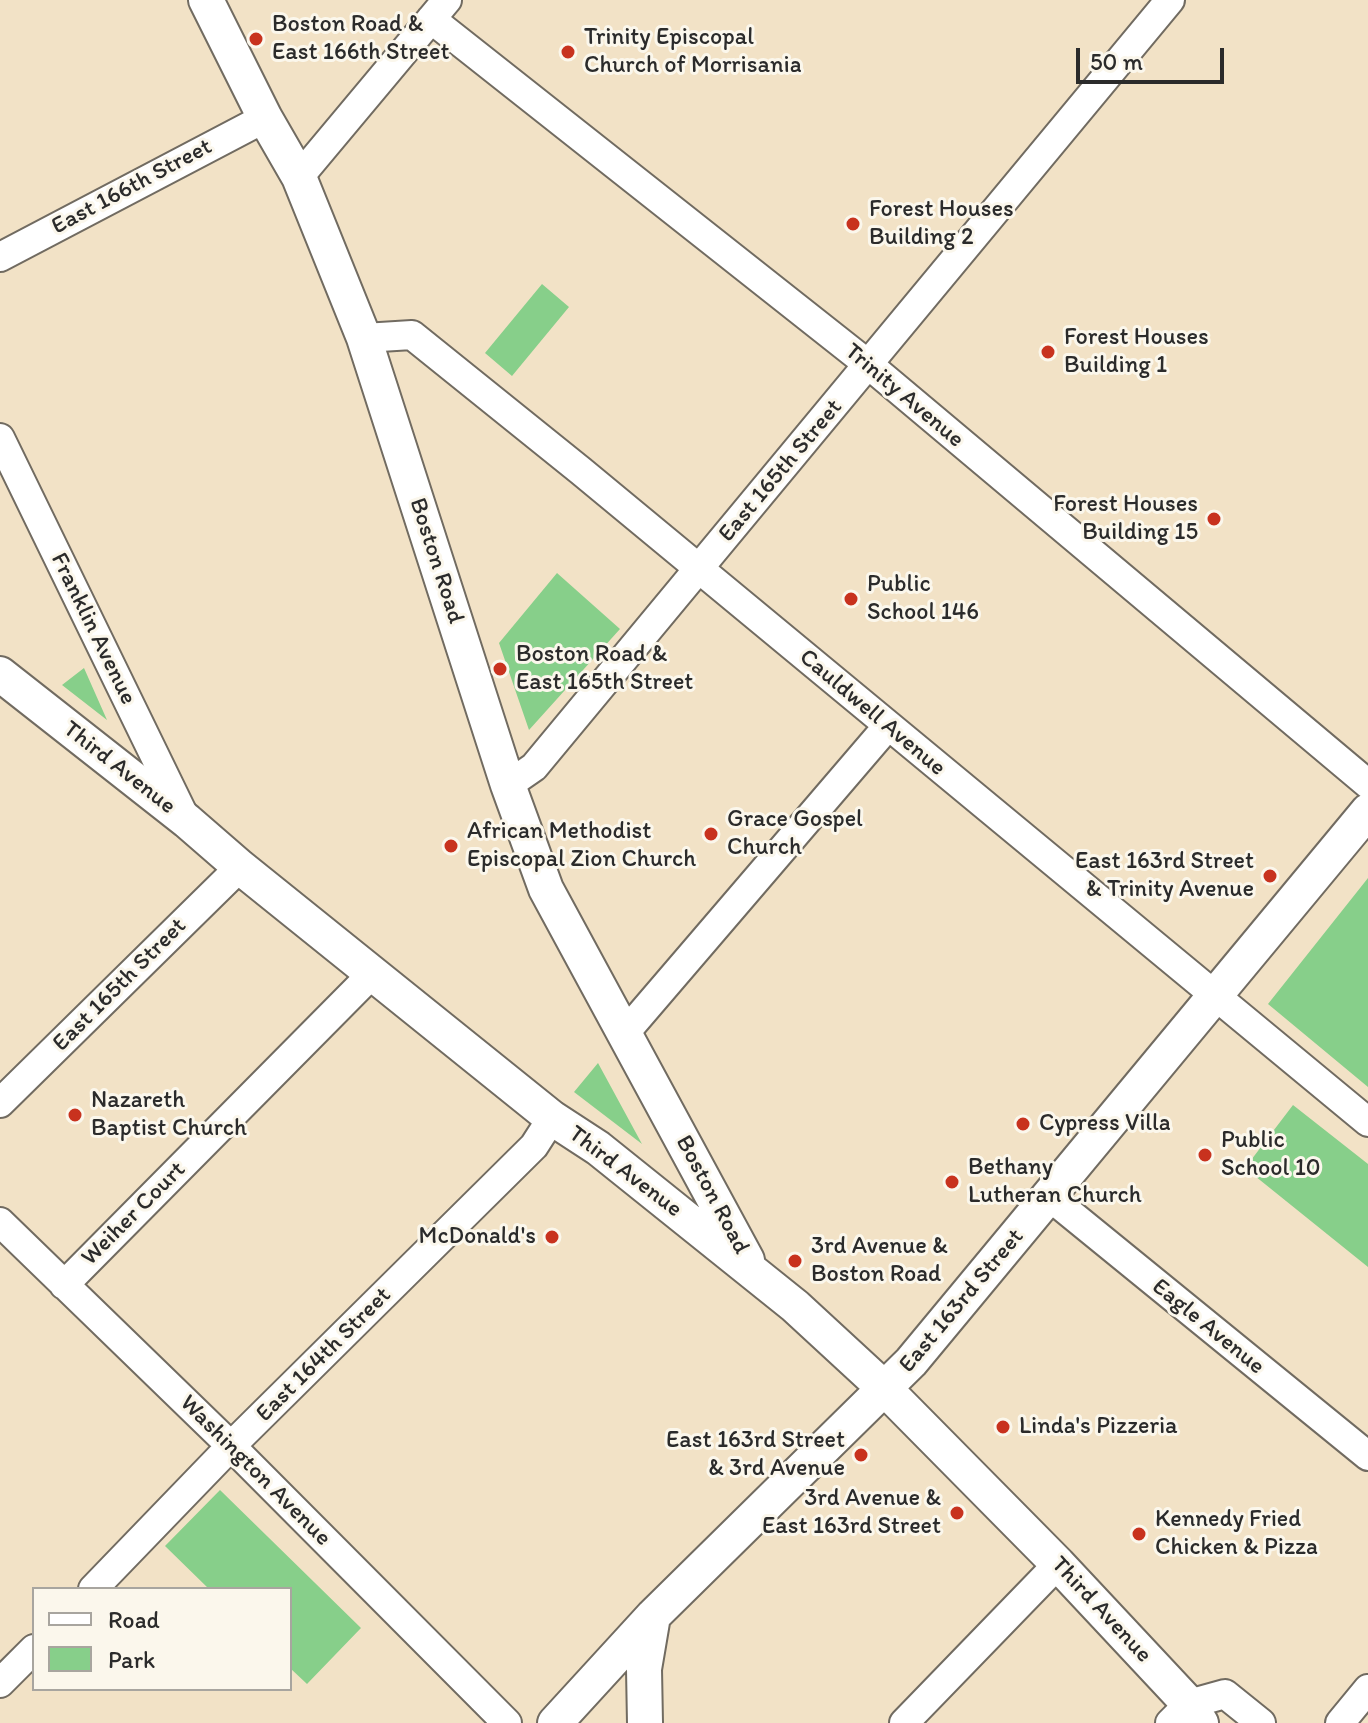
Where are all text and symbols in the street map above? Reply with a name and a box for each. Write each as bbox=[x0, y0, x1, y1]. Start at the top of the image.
place label: Boston Road & East 166th Street bbox=[272, 11, 449, 67]
place label: Trinity Episcopal Church of Morrisania bbox=[584, 24, 802, 80]
marker: Boston Road & East 166th Street bbox=[247, 30, 265, 48]
scale bar bbox=[1080, 32, 1228, 82]
marker: Trinity Episcopal Church of Morrisania bbox=[559, 43, 577, 61]
text: 50 m bbox=[1090, 47, 1143, 76]
street label: East 166th Street bbox=[47, 133, 217, 241]
place label: Forest Houses Building 2 bbox=[869, 196, 1014, 252]
marker: Forest Houses Building 2 bbox=[844, 215, 862, 233]
place label: Forest Houses Building 1 bbox=[1064, 324, 1209, 380]
street label: Trinity Avenue bbox=[838, 338, 970, 454]
marker: Forest Houses Building 1 bbox=[1039, 343, 1057, 361]
street label: East 165th Street bbox=[713, 394, 849, 548]
place label: Forest Houses Building 15 bbox=[1053, 491, 1198, 547]
street label: Boston Road bbox=[402, 495, 470, 627]
marker: Forest Houses Building 15 bbox=[1205, 510, 1223, 528]
street label: Franklin Avenue bbox=[44, 548, 142, 710]
place label: Public School 146 bbox=[867, 571, 979, 627]
marker: Public School 146 bbox=[842, 590, 860, 608]
place label: Boston Road & East 165th Street bbox=[516, 641, 693, 697]
street label: Cauldwell Avenue bbox=[793, 643, 951, 783]
marker: Boston Road & East 165th Street bbox=[491, 660, 509, 678]
street label: Third Avenue bbox=[57, 715, 181, 821]
place label: Grace Gospel Church bbox=[727, 806, 863, 862]
place label: African Methodist Episcopal Zion Church bbox=[467, 818, 696, 874]
marker: Grace Gospel Church bbox=[702, 825, 720, 843]
marker: African Methodist Episcopal Zion Church bbox=[442, 837, 460, 855]
place label: East 163rd Street & Trinity Avenue bbox=[1075, 848, 1254, 904]
marker: East 163rd Street & Trinity Avenue bbox=[1261, 867, 1279, 885]
street label: East 165th Street bbox=[47, 912, 193, 1058]
place label: Nazareth Baptist Church bbox=[91, 1087, 247, 1143]
marker: Nazareth Baptist Church bbox=[66, 1106, 84, 1124]
place label: Cypress Villa bbox=[1039, 1110, 1171, 1138]
marker: Cypress Villa bbox=[1014, 1115, 1032, 1133]
street label: Third Avenue bbox=[562, 1120, 688, 1224]
place label: Public School 10 bbox=[1221, 1127, 1321, 1183]
street label: Boston Road bbox=[669, 1131, 755, 1259]
marker: Public School 10 bbox=[1196, 1146, 1214, 1164]
place label: Bethany Lutheran Church bbox=[968, 1154, 1142, 1210]
street label: Weiher Court bbox=[76, 1156, 192, 1272]
marker: Bethany Lutheran Church bbox=[943, 1173, 961, 1191]
place label: McDonald's bbox=[419, 1223, 536, 1251]
street label: East 163rd Street bbox=[893, 1223, 1031, 1379]
marker: McDonald's bbox=[543, 1228, 561, 1246]
place label: 3rd Avenue & Boston Road bbox=[811, 1233, 948, 1289]
marker: 3rd Avenue & Boston Road bbox=[786, 1252, 804, 1270]
street label: Eagle Avenue bbox=[1146, 1273, 1270, 1381]
street label: East 164th Street bbox=[250, 1281, 398, 1429]
street label: Washington Avenue bbox=[173, 1389, 337, 1553]
place label: Linda's Pizzeria bbox=[1019, 1413, 1178, 1441]
marker: Linda's Pizzeria bbox=[994, 1418, 1012, 1436]
place label: East 163rd Street & 3rd Avenue bbox=[666, 1427, 845, 1483]
marker: East 163rd Street & 3rd Avenue bbox=[852, 1446, 870, 1464]
place label: 3rd Avenue & East 163rd Street bbox=[762, 1485, 941, 1541]
marker: 3rd Avenue & East 163rd Street bbox=[948, 1504, 966, 1522]
place label: Kennedy Fried Chicken & Pizza bbox=[1155, 1506, 1318, 1562]
marker: Kennedy Fried Chicken & Pizza bbox=[1130, 1525, 1148, 1543]
street label: Third Avenue bbox=[1044, 1551, 1158, 1669]
legend bbox=[32, 1587, 292, 1691]
text: Road bbox=[108, 1605, 160, 1634]
text: Park bbox=[108, 1645, 155, 1674]

